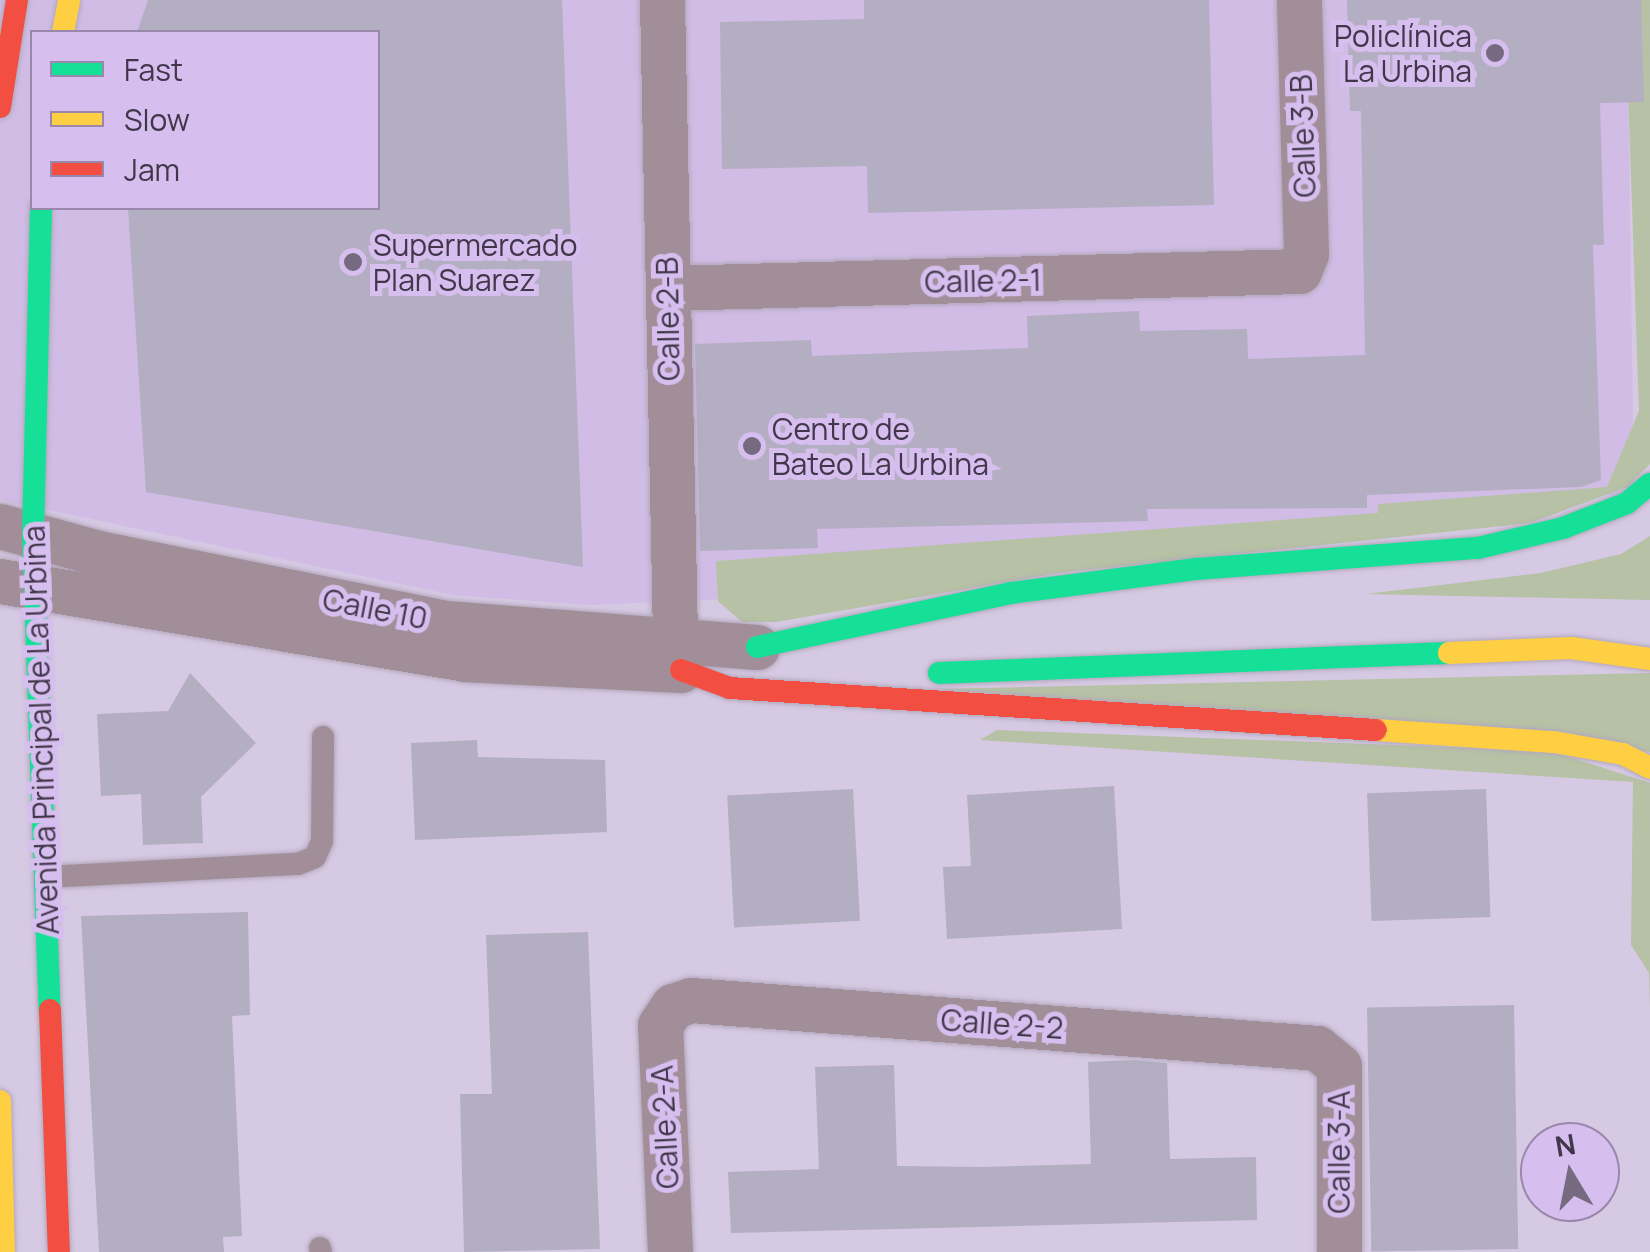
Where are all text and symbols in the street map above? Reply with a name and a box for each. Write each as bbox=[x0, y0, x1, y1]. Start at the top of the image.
place label: Policlínica La Urbina bbox=[1334, 18, 1472, 88]
legend bbox=[30, 30, 380, 210]
marker: Policlínica La Urbina bbox=[1482, 40, 1508, 66]
text: Fast bbox=[124, 49, 183, 90]
street label: Calle 3-B bbox=[1283, 74, 1323, 198]
text: Slow bbox=[124, 99, 190, 140]
text: Jam bbox=[124, 149, 180, 190]
place label: Supermercado Plan Suarez bbox=[373, 227, 578, 298]
marker: Supermercado Plan Suarez bbox=[342, 251, 364, 273]
street label: Calle 2-B bbox=[649, 257, 687, 381]
street label: Calle 2-1 bbox=[924, 262, 1042, 300]
place label: Centro de Bateo La Urbina bbox=[772, 411, 989, 482]
marker: Centro de Bateo La Urbina bbox=[741, 435, 763, 457]
street label: Avenida Principal de La Urbina bbox=[16, 525, 66, 935]
street label: Calle 10 bbox=[320, 581, 430, 637]
street label: Calle 2-2 bbox=[940, 1002, 1064, 1046]
street label: Calle 2-A bbox=[644, 1064, 686, 1190]
street label: Calle 3-A bbox=[1321, 1090, 1357, 1214]
north arrow bbox=[1520, 1122, 1620, 1222]
text: N bbox=[1552, 1124, 1578, 1165]

